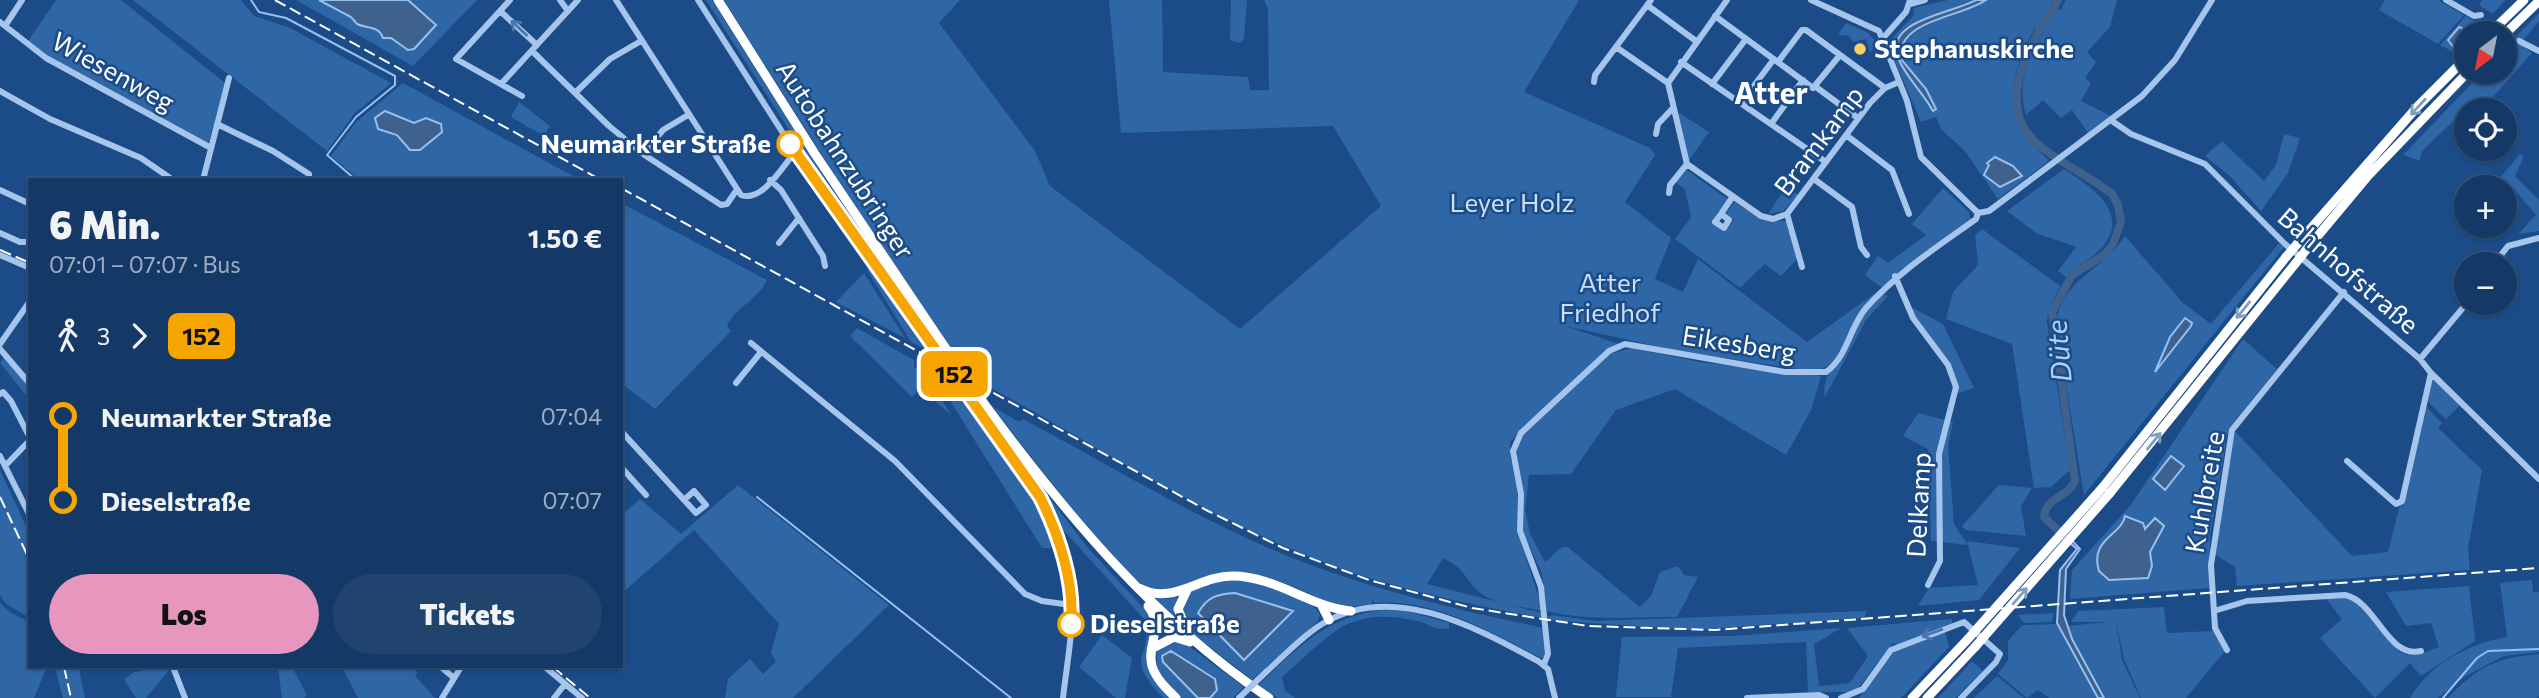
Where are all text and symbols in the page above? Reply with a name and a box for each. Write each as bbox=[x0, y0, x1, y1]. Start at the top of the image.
one-way arrow bbox=[510, 20, 528, 36]
north arrow bbox=[2454, 21, 2516, 84]
map controls bbox=[2454, 21, 2517, 315]
street label: Wiesenweg bbox=[47, 24, 180, 117]
place label: Stephanuskirche bbox=[1874, 32, 2074, 63]
marker: Stephanuskirche bbox=[1852, 41, 1868, 57]
street label: Autobahnzubringer bbox=[771, 54, 922, 264]
district label: Atter bbox=[1734, 73, 1808, 110]
street label: Bramkamp bbox=[1767, 79, 1869, 201]
one-way arrow bbox=[2409, 98, 2426, 115]
button: locate bbox=[2454, 98, 2517, 161]
place label: Neumarkter Straße bbox=[541, 127, 771, 158]
marker: Neumarkter Straße bbox=[777, 131, 803, 157]
button: + bbox=[2454, 175, 2517, 238]
park label: Leyer Holz bbox=[1450, 186, 1574, 217]
text: 6 Min. bbox=[49, 200, 160, 247]
street label: Bahnhofstraße bbox=[2272, 200, 2426, 339]
text: 1.50 € bbox=[528, 222, 602, 253]
text: 07:01 – 07:07 · Bus bbox=[49, 250, 241, 278]
button: − bbox=[2454, 252, 2517, 315]
park label: Atter Friedhof bbox=[1560, 266, 1661, 327]
one-way arrow bbox=[2236, 301, 2251, 319]
icon: walk bbox=[49, 317, 87, 355]
icon: forward bbox=[120, 317, 158, 355]
street label: Eikesberg bbox=[1680, 318, 1798, 367]
water label: Düte bbox=[2038, 318, 2078, 384]
text: 152 bbox=[182, 321, 221, 350]
text: 3 bbox=[97, 322, 110, 350]
line badge: 152 bbox=[914, 351, 994, 397]
text: 152 bbox=[935, 359, 973, 388]
text: Neumarkter Straße bbox=[101, 401, 331, 432]
text: 07:04 bbox=[541, 402, 602, 430]
street label: Kuhlbreite bbox=[2178, 428, 2229, 555]
one-way arrow bbox=[2146, 432, 2161, 450]
street label: Delkamp bbox=[1899, 452, 1936, 558]
text: Dieselstraße bbox=[101, 485, 251, 516]
text: 07:07 bbox=[542, 486, 602, 514]
button: Los bbox=[49, 574, 319, 654]
button: Tickets bbox=[333, 574, 602, 654]
one-way arrow bbox=[2012, 587, 2028, 605]
place label: Dieselstraße bbox=[1090, 607, 1240, 638]
marker: Dieselstraße bbox=[1058, 611, 1084, 637]
one-way arrow bbox=[1922, 628, 1944, 641]

